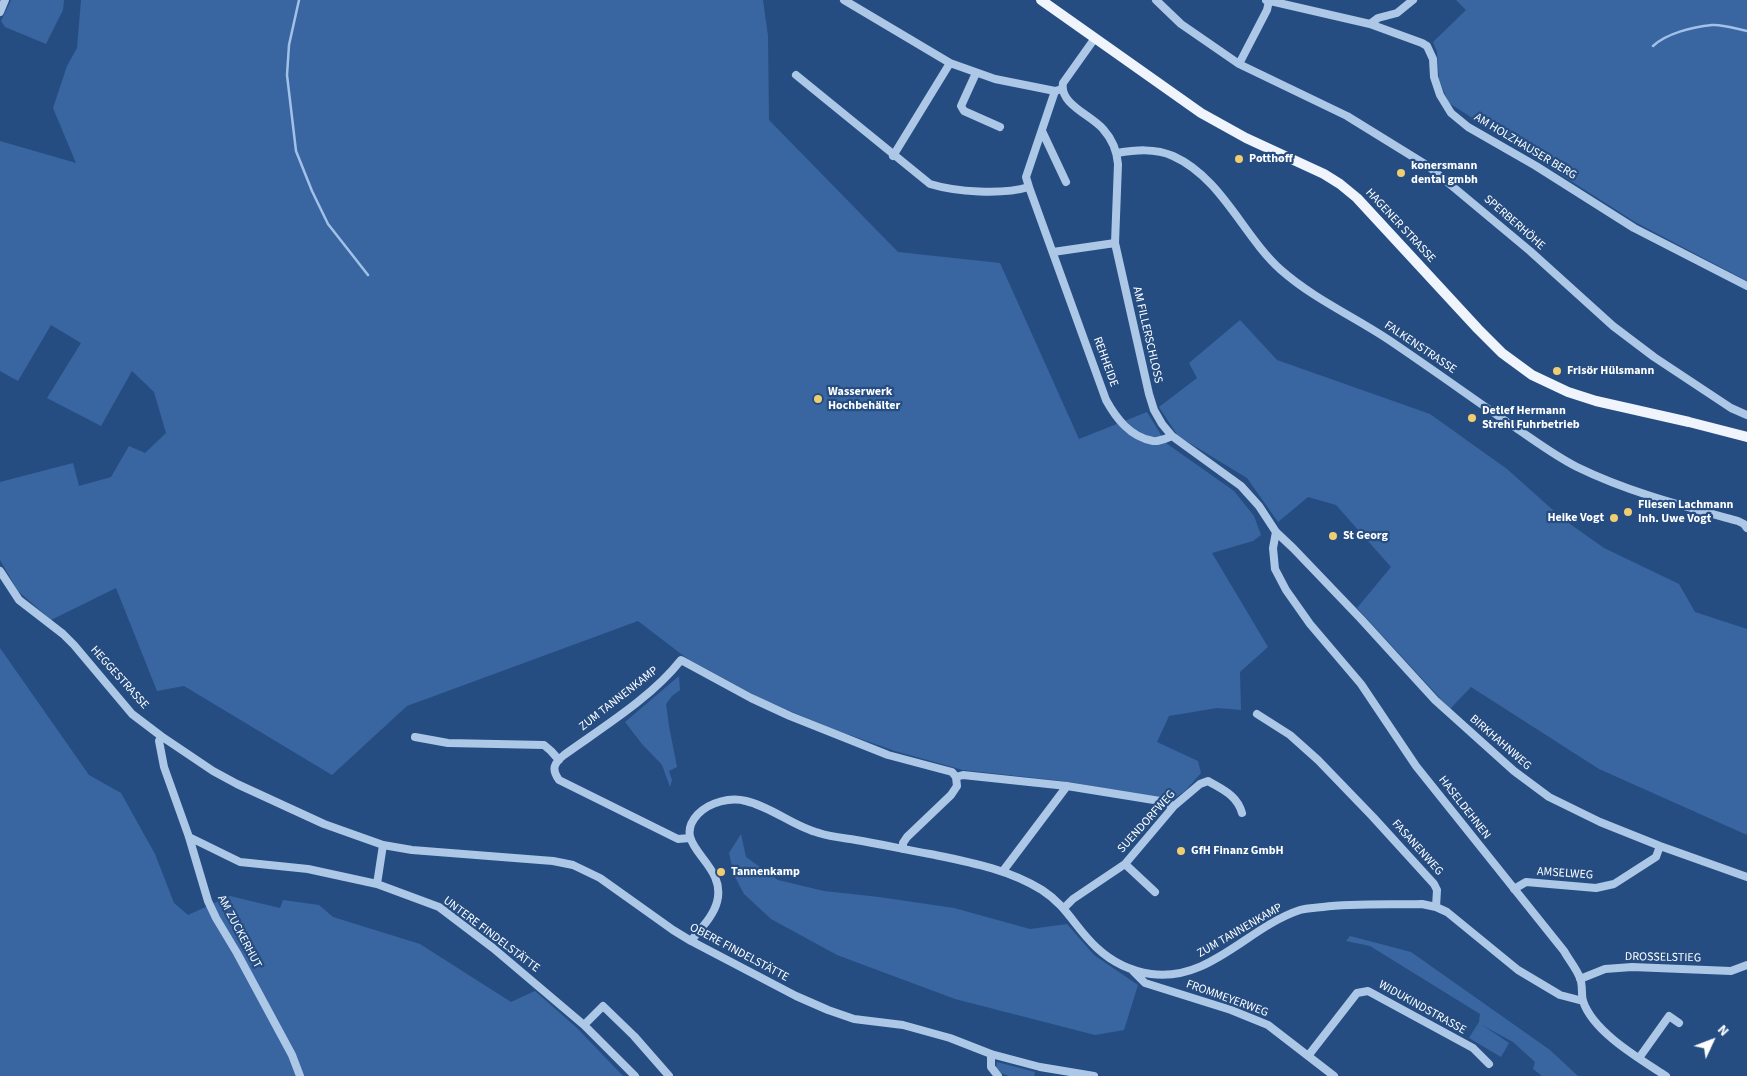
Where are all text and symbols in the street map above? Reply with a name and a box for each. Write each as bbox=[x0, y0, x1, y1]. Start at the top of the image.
street label: AM HOLZHAUSER BERG bbox=[1471, 111, 1579, 183]
place label: Potthoff bbox=[1249, 152, 1293, 166]
marker: Potthoff bbox=[1233, 153, 1245, 165]
place label: konersmann dental gmbh bbox=[1411, 159, 1478, 187]
marker: konersmann dental gmbh bbox=[1395, 167, 1407, 179]
street label: HAGENER STRASSE bbox=[1362, 186, 1438, 266]
street label: SPERBERHÖHE bbox=[1480, 192, 1548, 254]
street label: AM FILLERSCHLOSS bbox=[1129, 285, 1165, 385]
street label: FALKENSTRASSE bbox=[1381, 319, 1459, 377]
street label: REHHEIDE bbox=[1089, 335, 1121, 389]
place label: Frisör Hülsmann bbox=[1567, 364, 1654, 378]
marker: Frisör Hülsmann bbox=[1551, 365, 1563, 377]
place label: Wasserwerk Hochbehälter bbox=[828, 385, 900, 413]
marker: Wasserwerk Hochbehälter bbox=[812, 393, 824, 405]
place label: Detlef Hermann Strehl Fuhrbetrieb bbox=[1482, 404, 1580, 432]
marker: Detlef Hermann Strehl Fuhrbetrieb bbox=[1466, 412, 1478, 424]
place label: Fliesen Lachmann Inh. Uwe Vogt bbox=[1638, 498, 1733, 526]
marker: Fliesen Lachmann Inh. Uwe Vogt bbox=[1622, 506, 1634, 518]
place label: Heike Vogt bbox=[1547, 511, 1604, 525]
marker: Heike Vogt bbox=[1608, 512, 1620, 524]
place label: St Georg bbox=[1343, 529, 1388, 543]
marker: St Georg bbox=[1327, 530, 1339, 542]
street label: HEGGESTRASSE bbox=[87, 643, 151, 713]
street label: ZUM TANNENKAMP bbox=[577, 664, 661, 734]
street label: BIRKHAHNWEG bbox=[1466, 712, 1534, 774]
street label: HASELDEHNEN bbox=[1435, 774, 1493, 842]
street label: SUENDORFWEG bbox=[1115, 788, 1179, 856]
street label: FASANENWEG bbox=[1388, 817, 1446, 879]
place label: GfH Finanz GmbH bbox=[1191, 844, 1284, 858]
marker: GfH Finanz GmbH bbox=[1175, 845, 1187, 857]
place label: Tannenkamp bbox=[731, 865, 800, 879]
street label: AMSELWEG bbox=[1536, 865, 1594, 883]
marker: Tannenkamp bbox=[715, 866, 727, 878]
street label: AM ZUCKERHUT bbox=[214, 893, 264, 971]
street label: UNTERE FINDELSTÄTTE bbox=[440, 894, 542, 976]
street label: ZUM TANNENKAMP bbox=[1195, 901, 1285, 961]
street label: OBERE FINDELSTÄTTE bbox=[687, 921, 791, 985]
street label: DROSSELSTIEG bbox=[1625, 950, 1701, 966]
street label: FROMMEYERWEG bbox=[1184, 977, 1270, 1021]
street label: WIDUKINDSTRASSE bbox=[1376, 978, 1468, 1038]
north arrow bbox=[1687, 1016, 1737, 1066]
text: N bbox=[1712, 1021, 1733, 1041]

